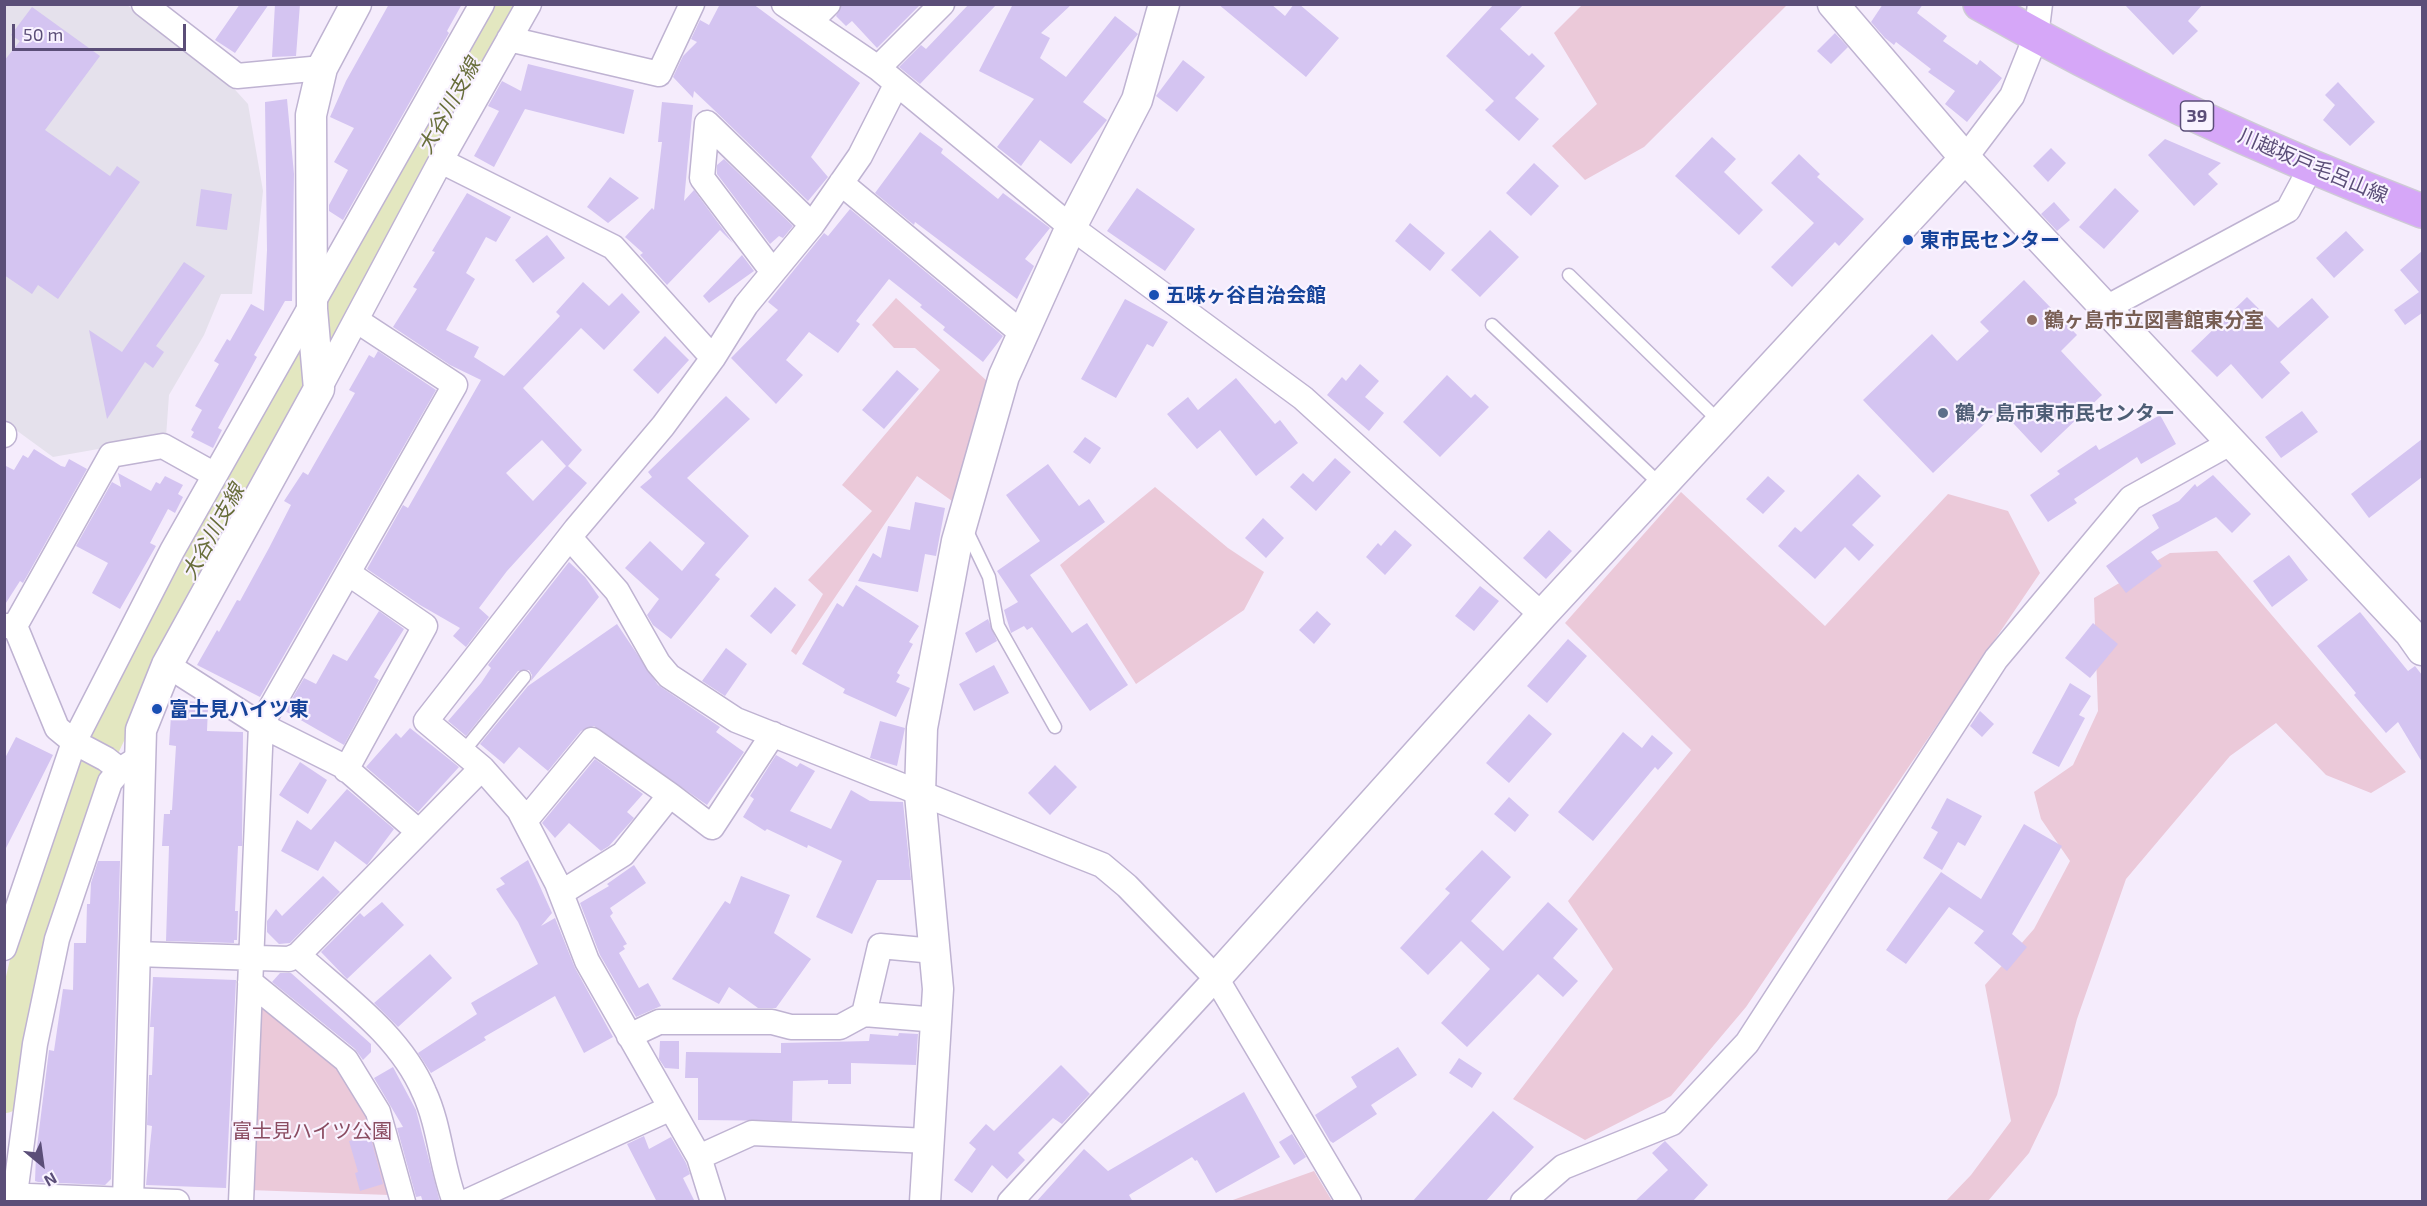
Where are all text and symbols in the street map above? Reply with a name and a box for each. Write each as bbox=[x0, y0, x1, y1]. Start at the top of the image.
scale bar bbox=[15, 12, 189, 50]
text: 50 m bbox=[23, 23, 63, 45]
water label: 大谷川支線 bbox=[413, 54, 485, 158]
road number: 39 bbox=[2180, 101, 2214, 131]
street label: 川越坂戸毛呂山線 bbox=[2235, 124, 2391, 208]
place label: 東市民センター bbox=[1920, 228, 2060, 252]
marker: 東市民センター bbox=[1901, 233, 1915, 247]
place label: 五味ヶ谷自治会館 bbox=[1166, 283, 1326, 307]
marker: 五味ヶ谷自治会館 bbox=[1147, 288, 1161, 302]
place label: 鶴ヶ島市立図書館東分室 bbox=[2044, 308, 2264, 332]
marker: 鶴ヶ島市立図書館東分室 bbox=[2025, 313, 2039, 327]
place label: 鶴ヶ島市東市民センター bbox=[1955, 401, 2175, 425]
marker: 鶴ヶ島市東市民センター bbox=[1936, 406, 1950, 420]
water label: 大谷川支線 bbox=[177, 480, 249, 584]
place label: 富士見ハイツ東 bbox=[169, 697, 309, 721]
marker: 富士見ハイツ東 bbox=[150, 702, 164, 716]
park label: 富士見ハイツ公園 bbox=[232, 1119, 392, 1143]
north arrow bbox=[12, 1134, 72, 1194]
text: N bbox=[41, 1169, 61, 1191]

